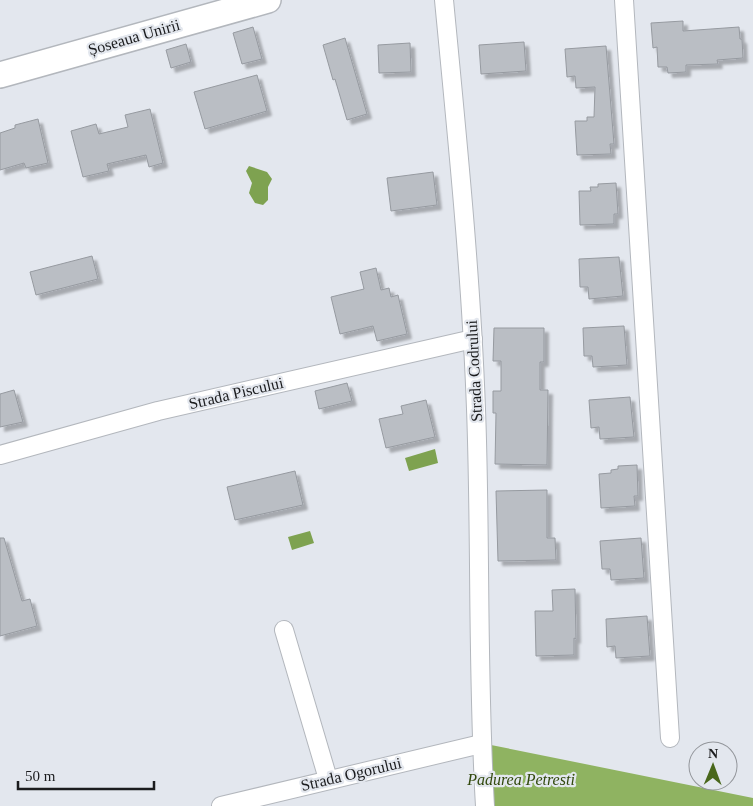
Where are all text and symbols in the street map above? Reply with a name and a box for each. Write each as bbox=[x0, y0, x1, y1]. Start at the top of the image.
street label: Șoseaua Unirii bbox=[86, 16, 183, 59]
street label: Strada Codrului bbox=[463, 319, 485, 422]
street label: Strada Piscului bbox=[187, 374, 285, 412]
north arrow bbox=[688, 741, 738, 791]
text: N bbox=[708, 746, 718, 761]
street label: Strada Ogorului bbox=[299, 754, 404, 795]
scale bar bbox=[18, 758, 154, 790]
text: 50 m bbox=[25, 768, 56, 784]
park label: Padurea Petresti bbox=[466, 771, 575, 788]

